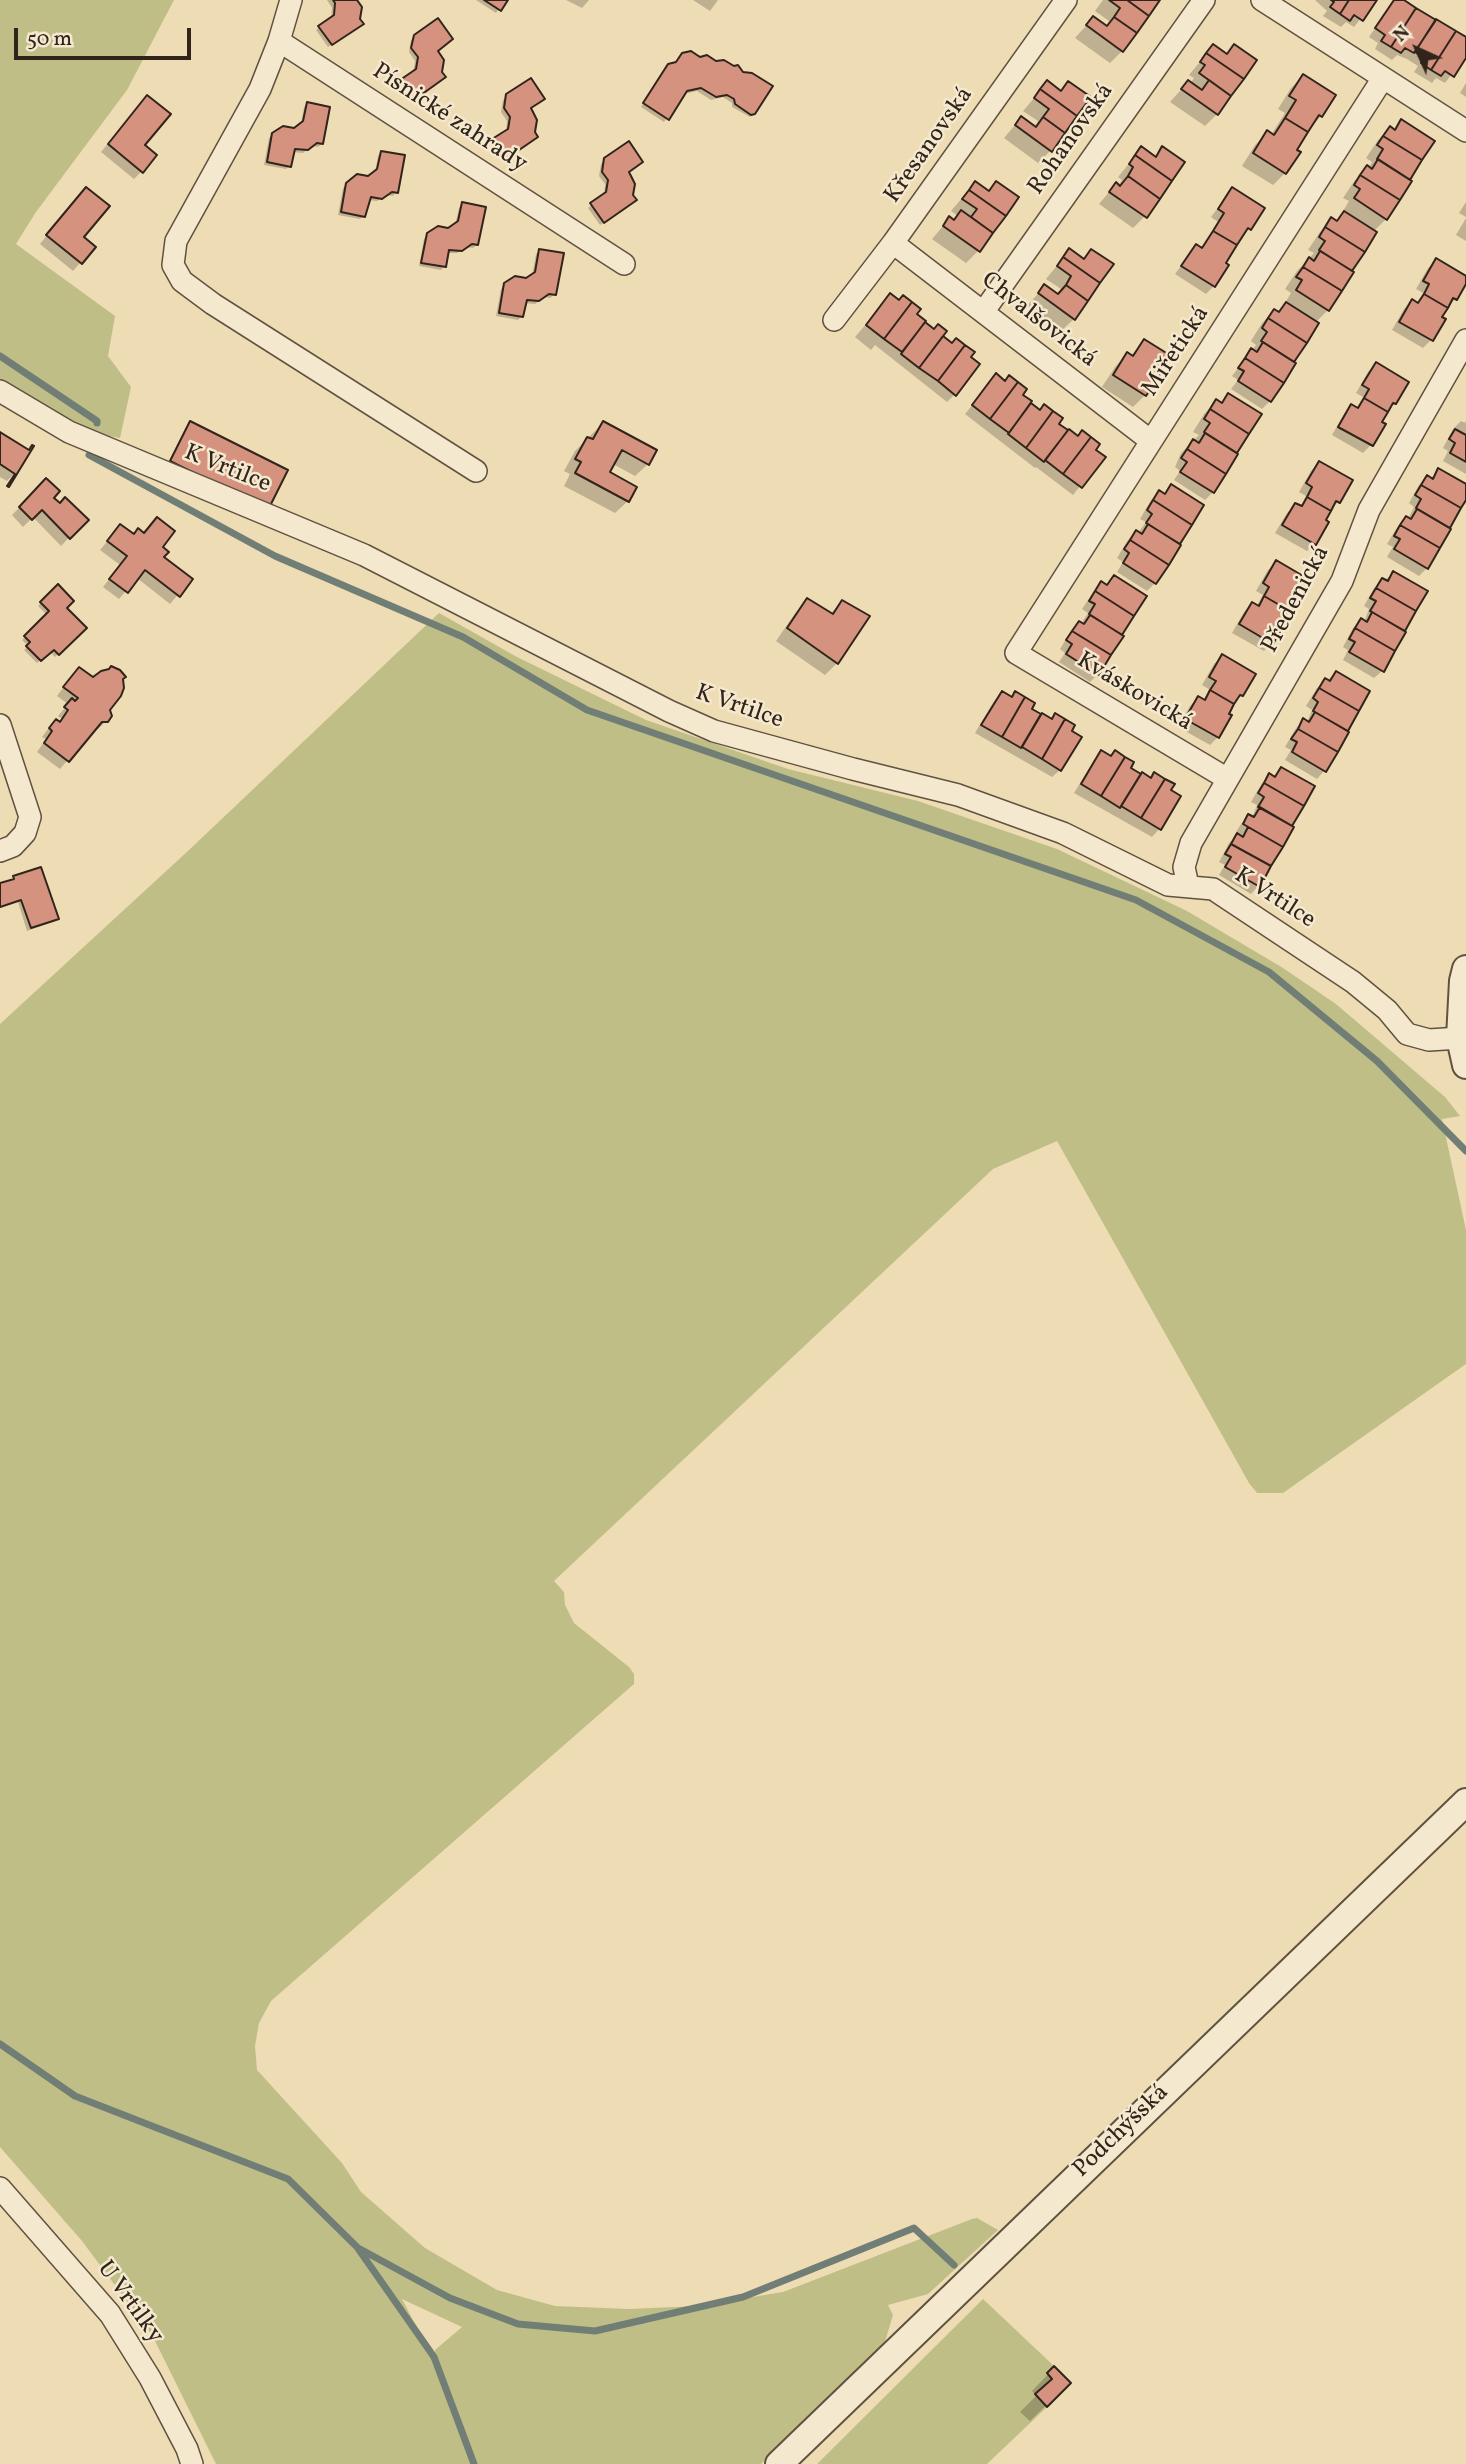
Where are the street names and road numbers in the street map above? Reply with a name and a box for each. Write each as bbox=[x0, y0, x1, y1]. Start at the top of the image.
street label: Písnické zahrady bbox=[366, 58, 532, 180]
street label: Rohanovská bbox=[1023, 79, 1121, 201]
street label: Křesanovská bbox=[880, 83, 980, 209]
street label: Chvalšovická bbox=[974, 267, 1102, 375]
street label: Miřetická bbox=[1137, 301, 1217, 403]
street label: K Vrtilce bbox=[179, 440, 275, 500]
street label: Předenická bbox=[1257, 542, 1337, 658]
street label: Kváskovická bbox=[1071, 647, 1197, 739]
street label: K Vrtilce bbox=[691, 680, 787, 736]
street label: K Vrtilce bbox=[1228, 862, 1320, 936]
street label: Podchýšská bbox=[1068, 2079, 1176, 2185]
street label: U Vrtilky bbox=[90, 2256, 168, 2350]

